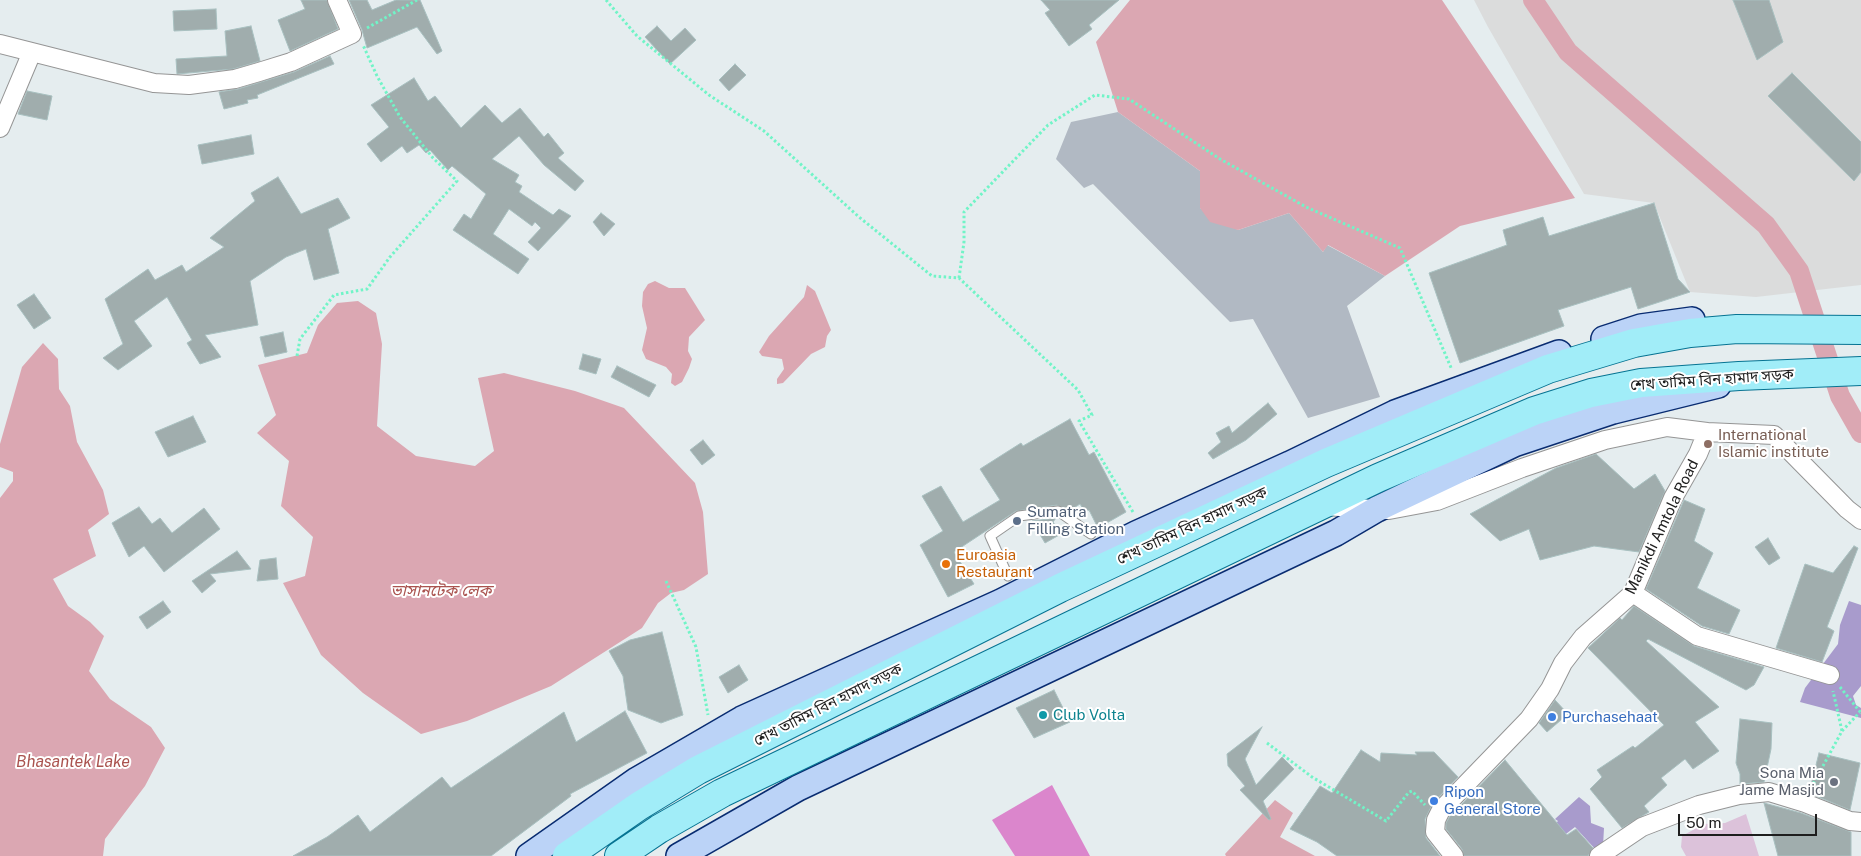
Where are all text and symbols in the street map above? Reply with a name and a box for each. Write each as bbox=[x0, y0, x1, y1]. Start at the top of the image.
street label: শেখ তামিম বিন হামাদ সড়ক bbox=[1630, 365, 1794, 395]
place label: International Islamic institute bbox=[1718, 426, 1829, 461]
marker: International Islamic institute bbox=[1702, 438, 1714, 450]
street label: Manikdi Amtola Road bbox=[1622, 457, 1702, 597]
street label: শেখ তামিম বিন হামাদ সড়ক bbox=[1114, 483, 1270, 569]
place label: Sumatra Filling Station bbox=[1027, 503, 1124, 538]
marker: Sumatra Filling Station bbox=[1011, 515, 1023, 527]
place label: Euroasia Restaurant bbox=[956, 546, 1033, 581]
marker: Euroasia Restaurant bbox=[940, 558, 952, 570]
water label: ভাসানটেক লেক bbox=[390, 581, 492, 601]
street label: শেখ তামিম বিন হামাদ সড়ক bbox=[751, 660, 905, 750]
place label: Club Volta bbox=[1053, 706, 1125, 724]
place label: Purchasehaat bbox=[1562, 708, 1658, 726]
marker: Club Volta bbox=[1037, 709, 1049, 721]
marker: Purchasehaat bbox=[1546, 711, 1558, 723]
water label: Bhasantek Lake bbox=[16, 752, 130, 772]
place label: Sona Mia Jame Masjid bbox=[1739, 764, 1824, 799]
marker: Sona Mia Jame Masjid bbox=[1828, 776, 1840, 788]
place label: Ripon General Store bbox=[1444, 783, 1541, 818]
marker: Ripon General Store bbox=[1428, 795, 1440, 807]
scale bar bbox=[1681, 804, 1820, 836]
text: 50 m bbox=[1686, 814, 1721, 831]

